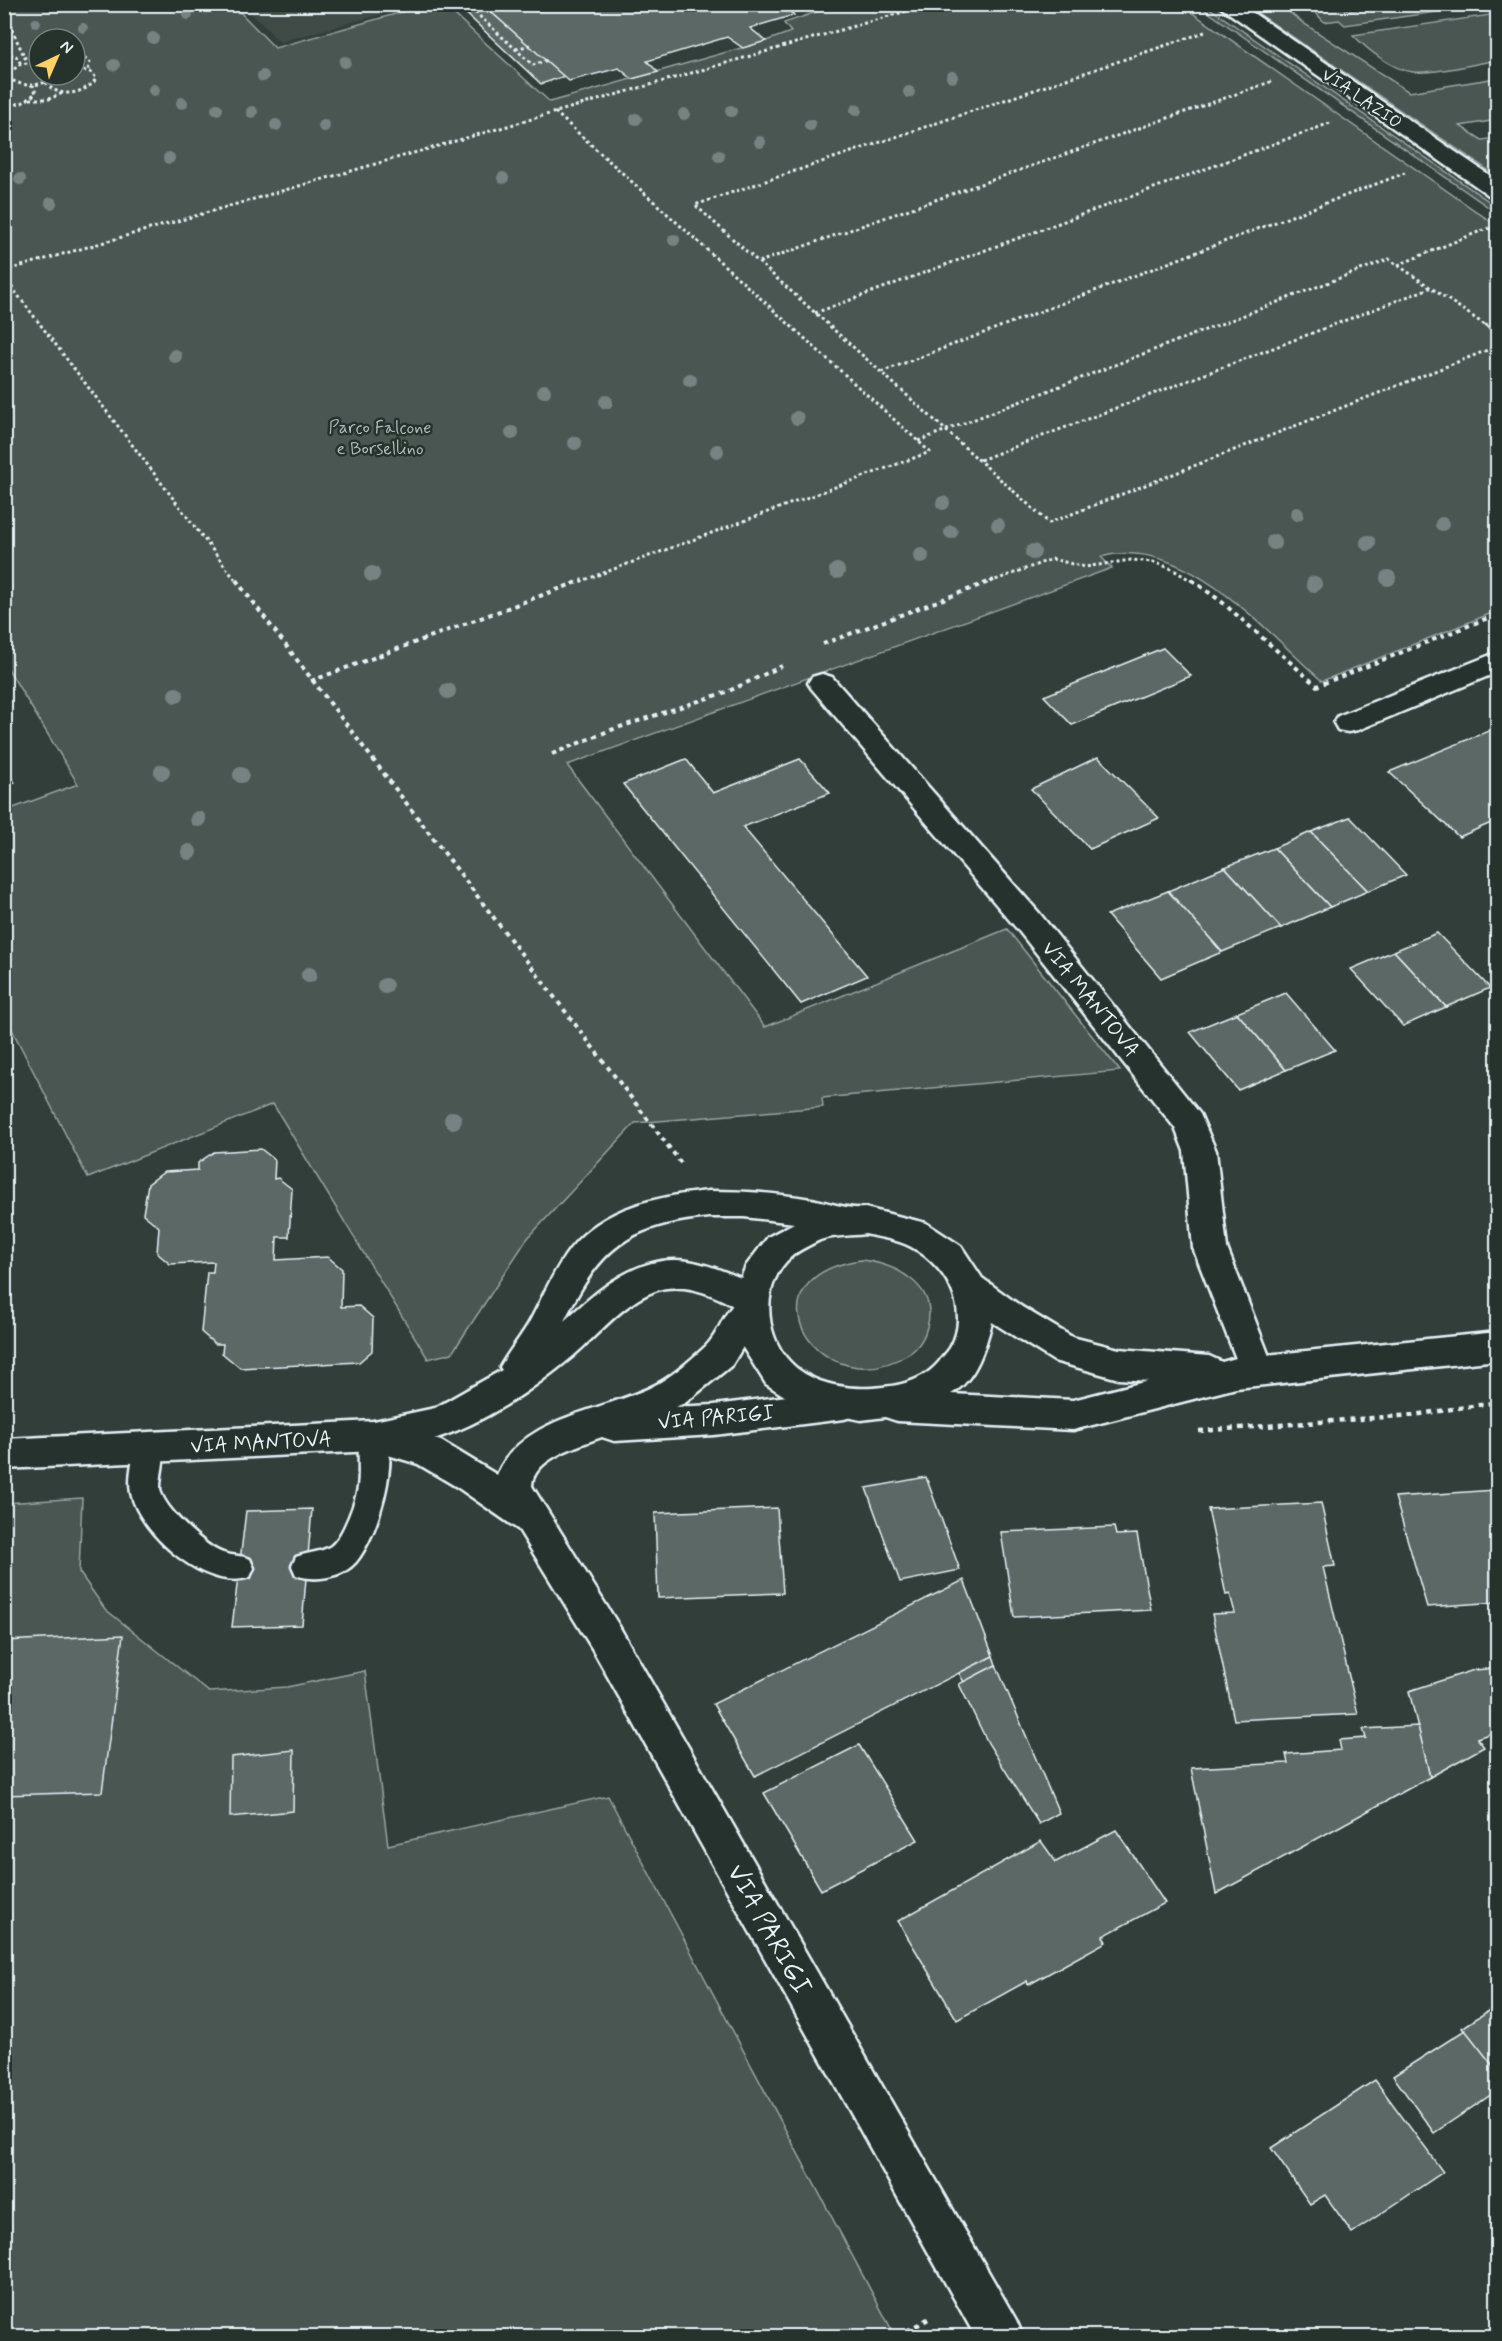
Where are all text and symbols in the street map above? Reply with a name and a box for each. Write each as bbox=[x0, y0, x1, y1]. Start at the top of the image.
north arrow bbox=[27, 27, 87, 87]
text: N bbox=[55, 36, 78, 59]
street label: VIA LAZIO bbox=[1316, 63, 1406, 135]
park label: Parco Falcone e Borsellino bbox=[329, 416, 431, 461]
street label: VIA MANTOVA bbox=[1035, 936, 1146, 1063]
street label: VIA PARIGI bbox=[657, 1399, 775, 1437]
street label: VIA MANTOVA bbox=[190, 1425, 333, 1461]
street label: VIA PARIGI bbox=[718, 1858, 818, 2001]

